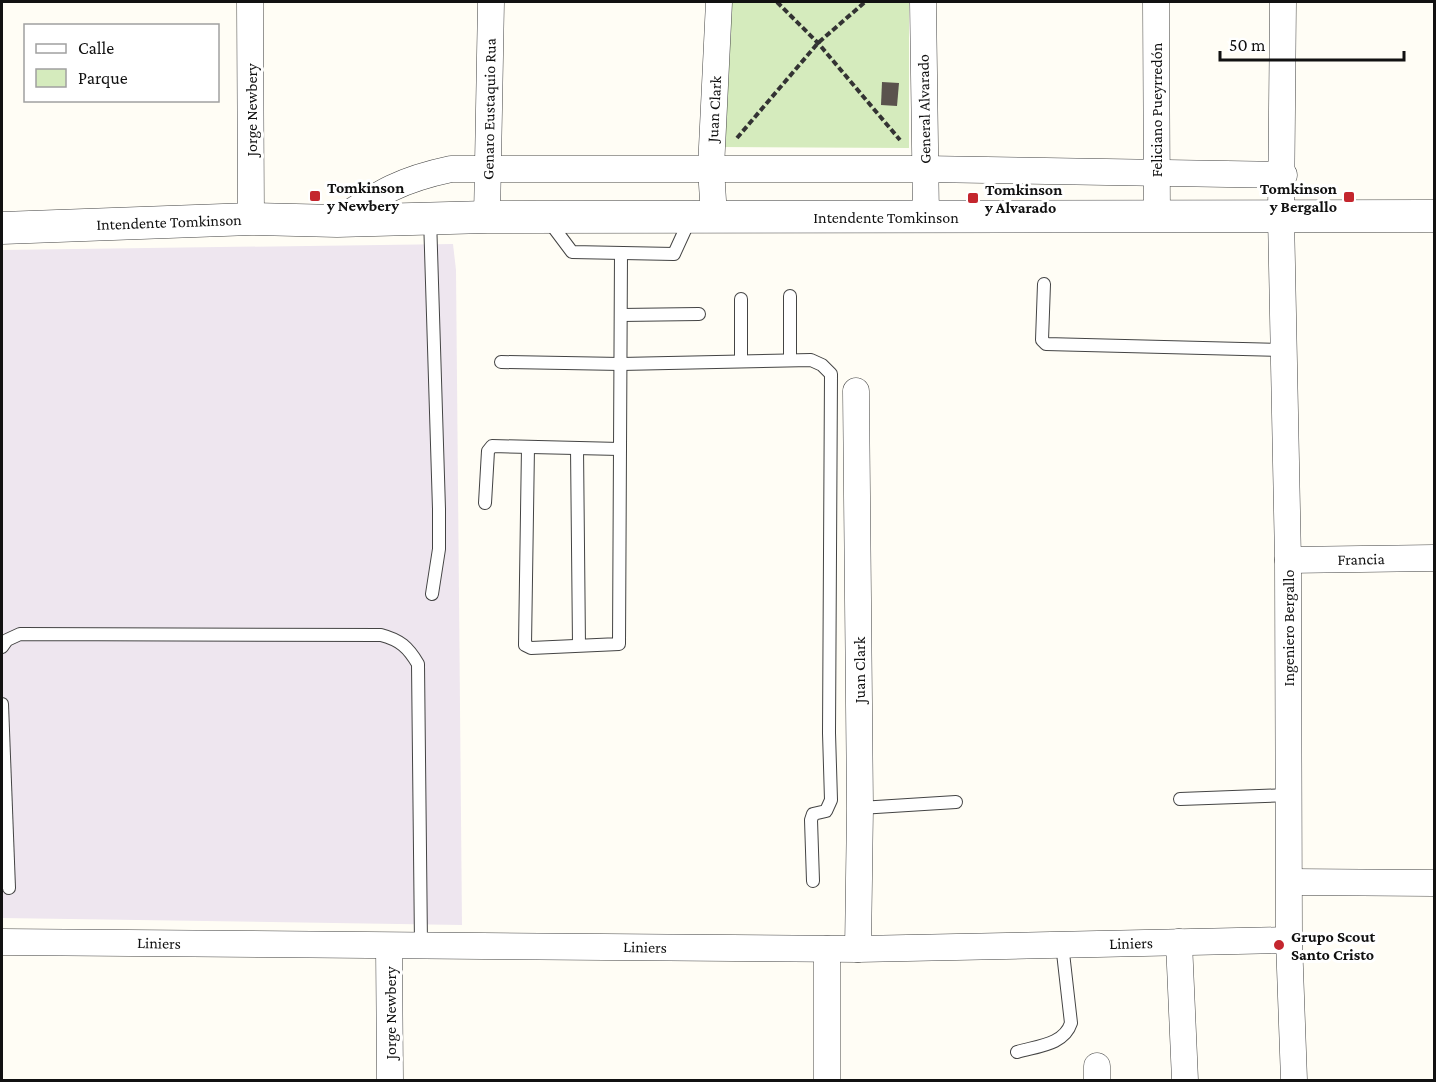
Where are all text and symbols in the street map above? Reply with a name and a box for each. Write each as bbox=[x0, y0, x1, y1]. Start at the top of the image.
legend bbox=[24, 24, 219, 102]
scale bar bbox=[1220, 24, 1404, 62]
text: 50 m bbox=[1229, 35, 1266, 55]
street label: Genaro Eustaquio Rua bbox=[479, 37, 500, 180]
text: Calle bbox=[78, 38, 114, 58]
street label: Feliciano Pueyrredón bbox=[1148, 42, 1166, 177]
street label: General Alvarado bbox=[915, 54, 933, 164]
street label: Jorge Newbery bbox=[243, 63, 261, 159]
text: Parque bbox=[78, 68, 128, 88]
street label: Juan Clark bbox=[704, 75, 725, 145]
place label: Tomkinson y Newbery bbox=[326, 179, 404, 214]
place label: Tomkinson y Bergallo bbox=[1260, 180, 1337, 215]
place label: Tomkinson y Alvarado bbox=[984, 181, 1062, 216]
marker: Tomkinson y Newbery bbox=[308, 189, 322, 203]
marker: Tomkinson y Bergallo bbox=[1342, 190, 1356, 204]
marker: Tomkinson y Alvarado bbox=[966, 191, 980, 205]
street label: Intendente Tomkinson bbox=[813, 209, 959, 226]
street label: Intendente Tomkinson bbox=[96, 211, 242, 233]
street label: Francia bbox=[1337, 550, 1385, 568]
street label: Ingeniero Bergallo bbox=[1280, 570, 1298, 686]
street label: Juan Clark bbox=[851, 636, 869, 705]
place label: Grupo Scout Santo Cristo bbox=[1291, 928, 1376, 963]
street label: Liniers bbox=[137, 934, 181, 952]
street label: Liniers bbox=[1109, 934, 1153, 952]
street label: Liniers bbox=[623, 938, 667, 956]
marker: Grupo Scout Santo Cristo bbox=[1272, 938, 1286, 952]
street label: Jorge Newbery bbox=[382, 966, 400, 1062]

